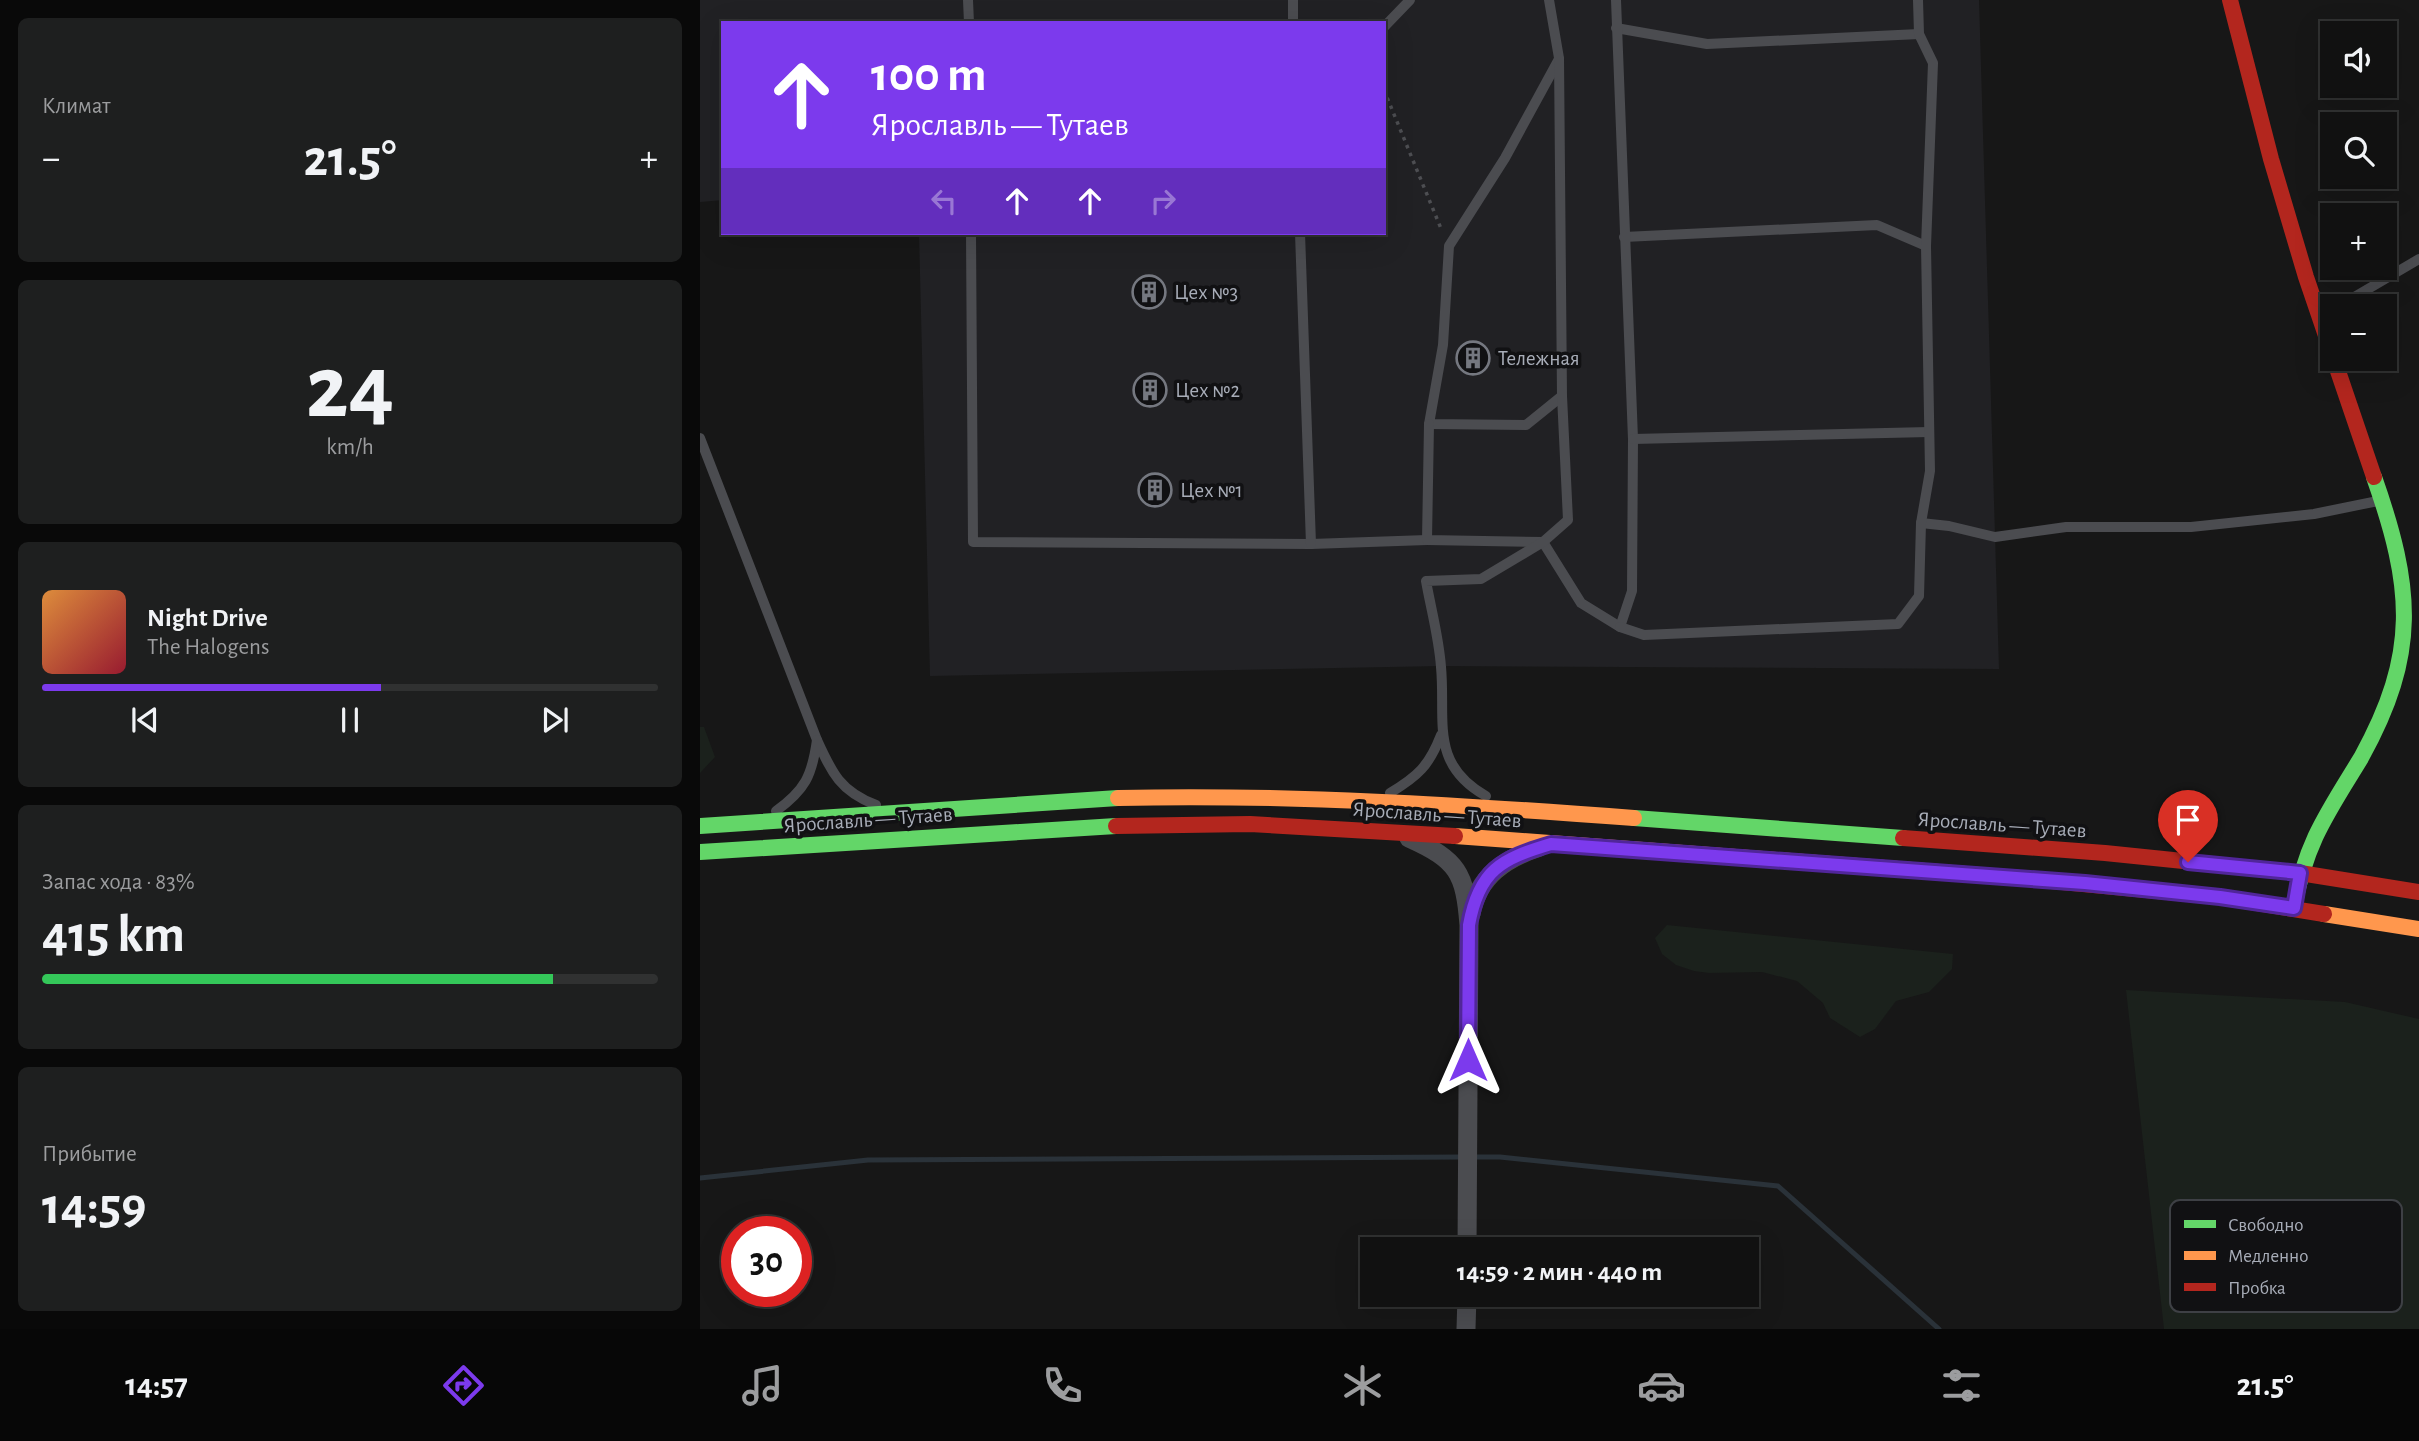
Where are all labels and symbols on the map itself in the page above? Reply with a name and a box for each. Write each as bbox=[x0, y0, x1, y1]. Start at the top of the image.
building icon: Цех №3 bbox=[1130, 273, 1168, 311]
place label: Цех №3 bbox=[1174, 282, 1238, 303]
building icon: Тележная bbox=[1454, 339, 1492, 377]
place label: Тележная bbox=[1498, 348, 1580, 369]
building icon: Цех №2 bbox=[1131, 371, 1169, 409]
place label: Цех №2 bbox=[1175, 380, 1240, 401]
building icon: Цех №1 bbox=[1136, 471, 1174, 509]
place label: Цех №1 bbox=[1180, 480, 1243, 501]
pin bbox=[2158, 790, 2218, 862]
street label: Ярославль — Тутаев bbox=[1352, 799, 1522, 831]
street label: Ярославль — Тутаев bbox=[783, 804, 953, 836]
street label: Ярославль — Тутаев bbox=[1917, 809, 2087, 841]
position arrow bbox=[1431, 1023, 1505, 1097]
legend bbox=[2170, 1200, 2402, 1312]
speed limit sign: 30 bbox=[721, 1216, 812, 1307]
text: Свободно bbox=[2228, 1216, 2304, 1235]
text: Медленно bbox=[2228, 1247, 2308, 1266]
text: Пробка bbox=[2228, 1279, 2286, 1298]

